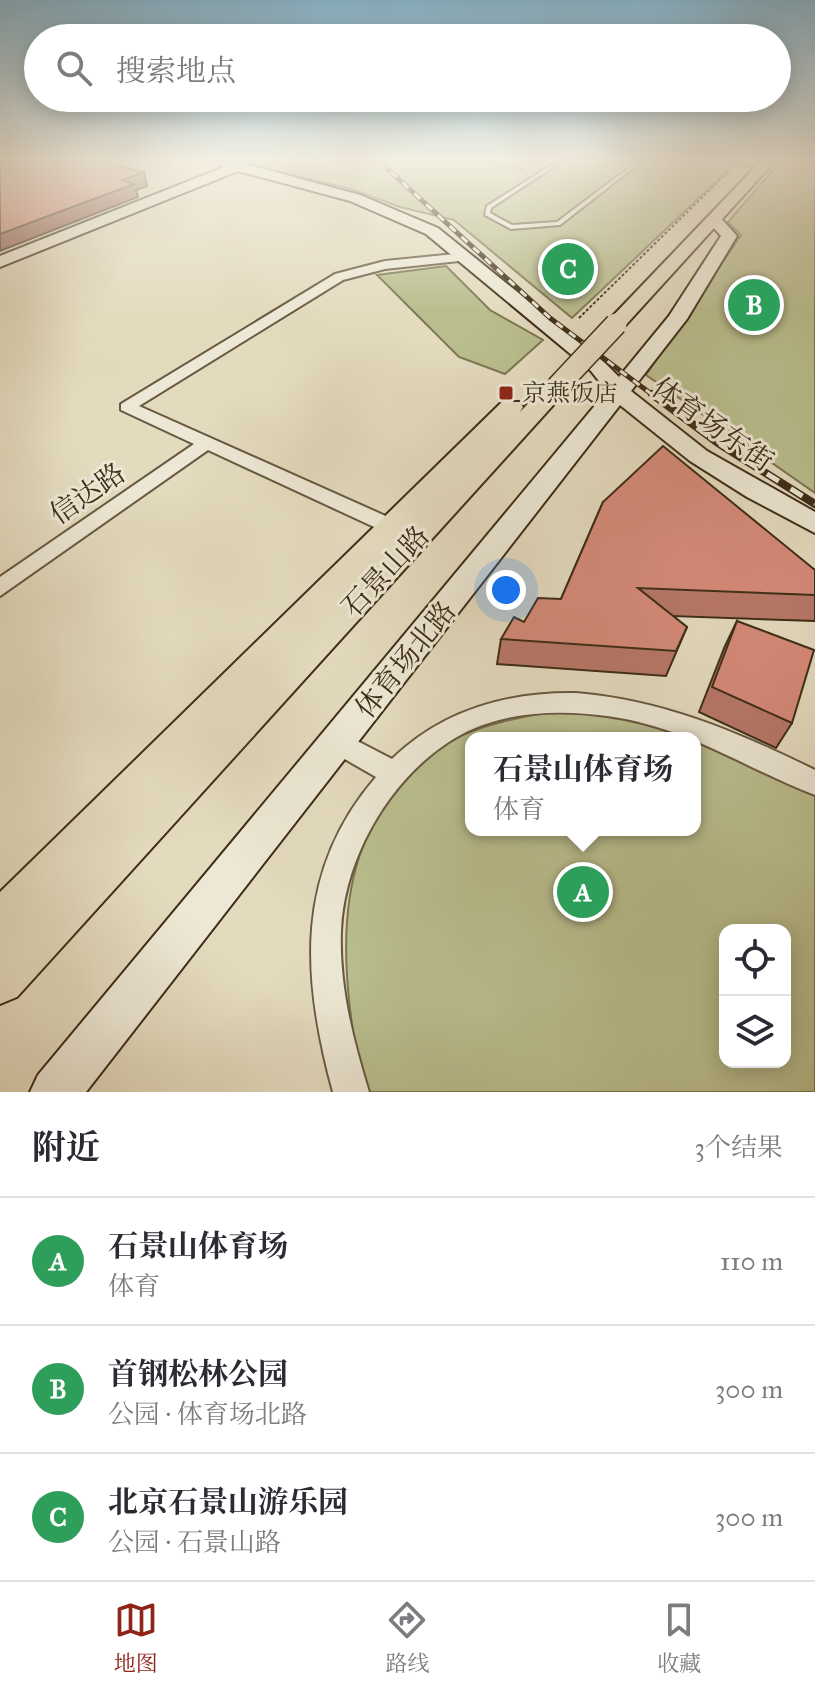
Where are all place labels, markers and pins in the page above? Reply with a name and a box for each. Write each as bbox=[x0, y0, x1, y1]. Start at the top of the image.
pin: C bbox=[542, 239, 594, 299]
pin: B bbox=[728, 275, 780, 335]
place label: 京燕饭店 bbox=[522, 378, 618, 408]
marker: 京燕饭店 bbox=[497, 384, 515, 402]
pin: A bbox=[557, 862, 609, 922]

